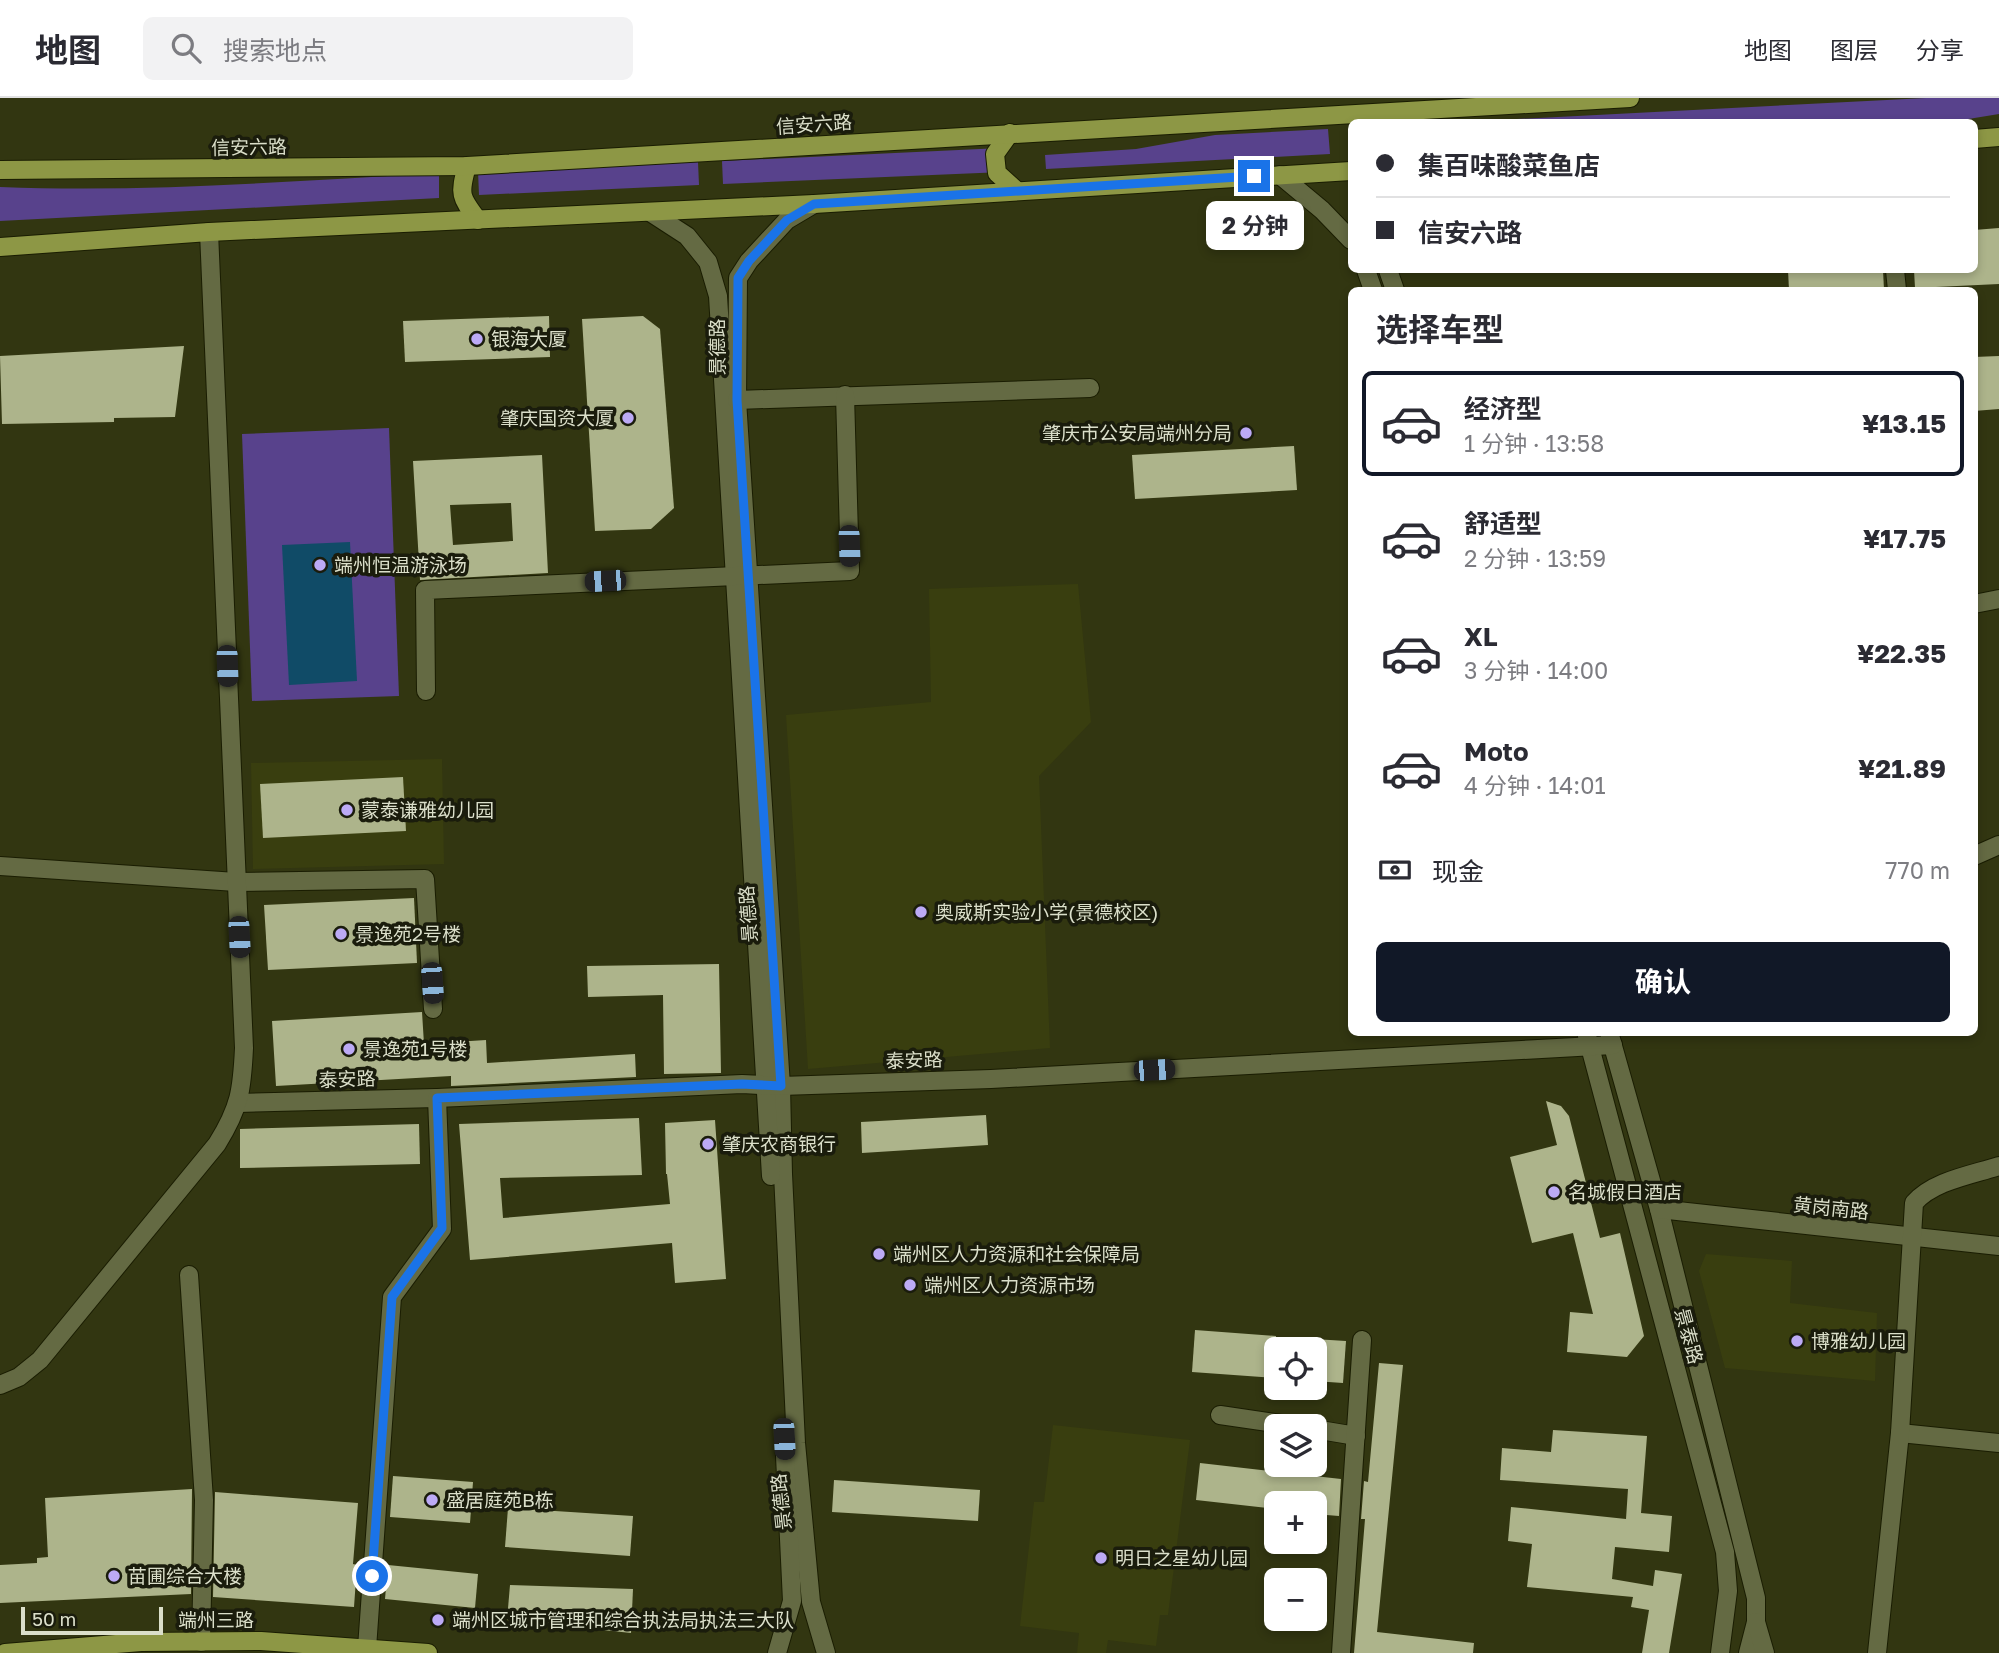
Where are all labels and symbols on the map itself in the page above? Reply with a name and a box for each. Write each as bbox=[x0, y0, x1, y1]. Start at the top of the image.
street label: 信安六路 bbox=[775, 109, 853, 138]
street label: 信安六路 bbox=[211, 134, 287, 159]
route end bbox=[1238, 160, 1270, 192]
callout: 2 分钟 bbox=[1205, 200, 1303, 250]
street label: 景德路 bbox=[705, 318, 728, 376]
place label: 银海大厦 bbox=[491, 327, 567, 350]
marker: 银海大厦 bbox=[469, 331, 485, 347]
place label: 肇庆国资大厦 bbox=[500, 406, 614, 429]
marker: 肇庆国资大厦 bbox=[620, 410, 636, 426]
place label: 肇庆市公安局端州分局 bbox=[1042, 421, 1232, 444]
marker: 肇庆市公安局端州分局 bbox=[1238, 425, 1254, 441]
car bbox=[838, 525, 861, 567]
place label: 端州恒温游泳场 bbox=[334, 553, 467, 576]
marker: 端州恒温游泳场 bbox=[312, 557, 328, 573]
car bbox=[584, 569, 627, 593]
car bbox=[216, 645, 239, 687]
place label: 蒙泰谦雅幼儿园 bbox=[361, 798, 494, 821]
marker: 蒙泰谦雅幼儿园 bbox=[339, 802, 355, 818]
street label: 景德路 bbox=[734, 885, 761, 943]
place label: 奥威斯实验小学(景德校区) bbox=[935, 900, 1158, 923]
marker: 奥威斯实验小学(景德校区) bbox=[913, 904, 929, 920]
car bbox=[228, 915, 251, 959]
place label: 景逸苑2号楼 bbox=[355, 922, 461, 945]
marker: 景逸苑2号楼 bbox=[333, 926, 349, 942]
car bbox=[421, 961, 444, 1005]
place label: 景逸苑1号楼 bbox=[363, 1037, 467, 1060]
marker: 景逸苑1号楼 bbox=[341, 1041, 357, 1057]
street label: 泰安路 bbox=[885, 1047, 943, 1072]
car bbox=[1133, 1058, 1176, 1082]
street label: 泰安路 bbox=[318, 1066, 376, 1091]
place label: 肇庆农商银行 bbox=[722, 1132, 836, 1155]
marker: 肇庆农商银行 bbox=[700, 1136, 716, 1152]
place label: 名城假日酒店 bbox=[1568, 1180, 1682, 1203]
marker: 名城假日酒店 bbox=[1546, 1184, 1562, 1200]
street label: 黄岗南路 bbox=[1792, 1192, 1870, 1223]
place label: 端州区人力资源和社会保障局 bbox=[893, 1242, 1140, 1265]
marker: 端州区人力资源和社会保障局 bbox=[871, 1246, 887, 1262]
place label: 端州区人力资源市场 bbox=[924, 1273, 1095, 1296]
marker: 端州区人力资源市场 bbox=[902, 1277, 918, 1293]
street label: 景泰路 bbox=[1671, 1305, 1708, 1366]
place label: 博雅幼儿园 bbox=[1811, 1329, 1906, 1352]
marker: 博雅幼儿园 bbox=[1789, 1333, 1805, 1349]
car bbox=[773, 1417, 796, 1461]
street label: 景德路 bbox=[766, 1472, 795, 1532]
place label: 盛居庭苑B栋 bbox=[446, 1488, 554, 1511]
marker: 盛居庭苑B栋 bbox=[424, 1492, 440, 1508]
place label: 明日之星幼儿园 bbox=[1115, 1546, 1248, 1569]
marker: 明日之星幼儿园 bbox=[1093, 1550, 1109, 1566]
route start bbox=[356, 1560, 388, 1592]
place label: 苗圃综合大楼 bbox=[128, 1564, 242, 1587]
marker: 苗圃综合大楼 bbox=[106, 1568, 122, 1584]
scale bar bbox=[21, 1604, 163, 1636]
street label: 端州三路 bbox=[178, 1608, 254, 1631]
place label: 端州区城市管理和综合执法局执法三大队 bbox=[452, 1608, 794, 1631]
marker: 端州区城市管理和综合执法局执法三大队 bbox=[430, 1612, 446, 1628]

